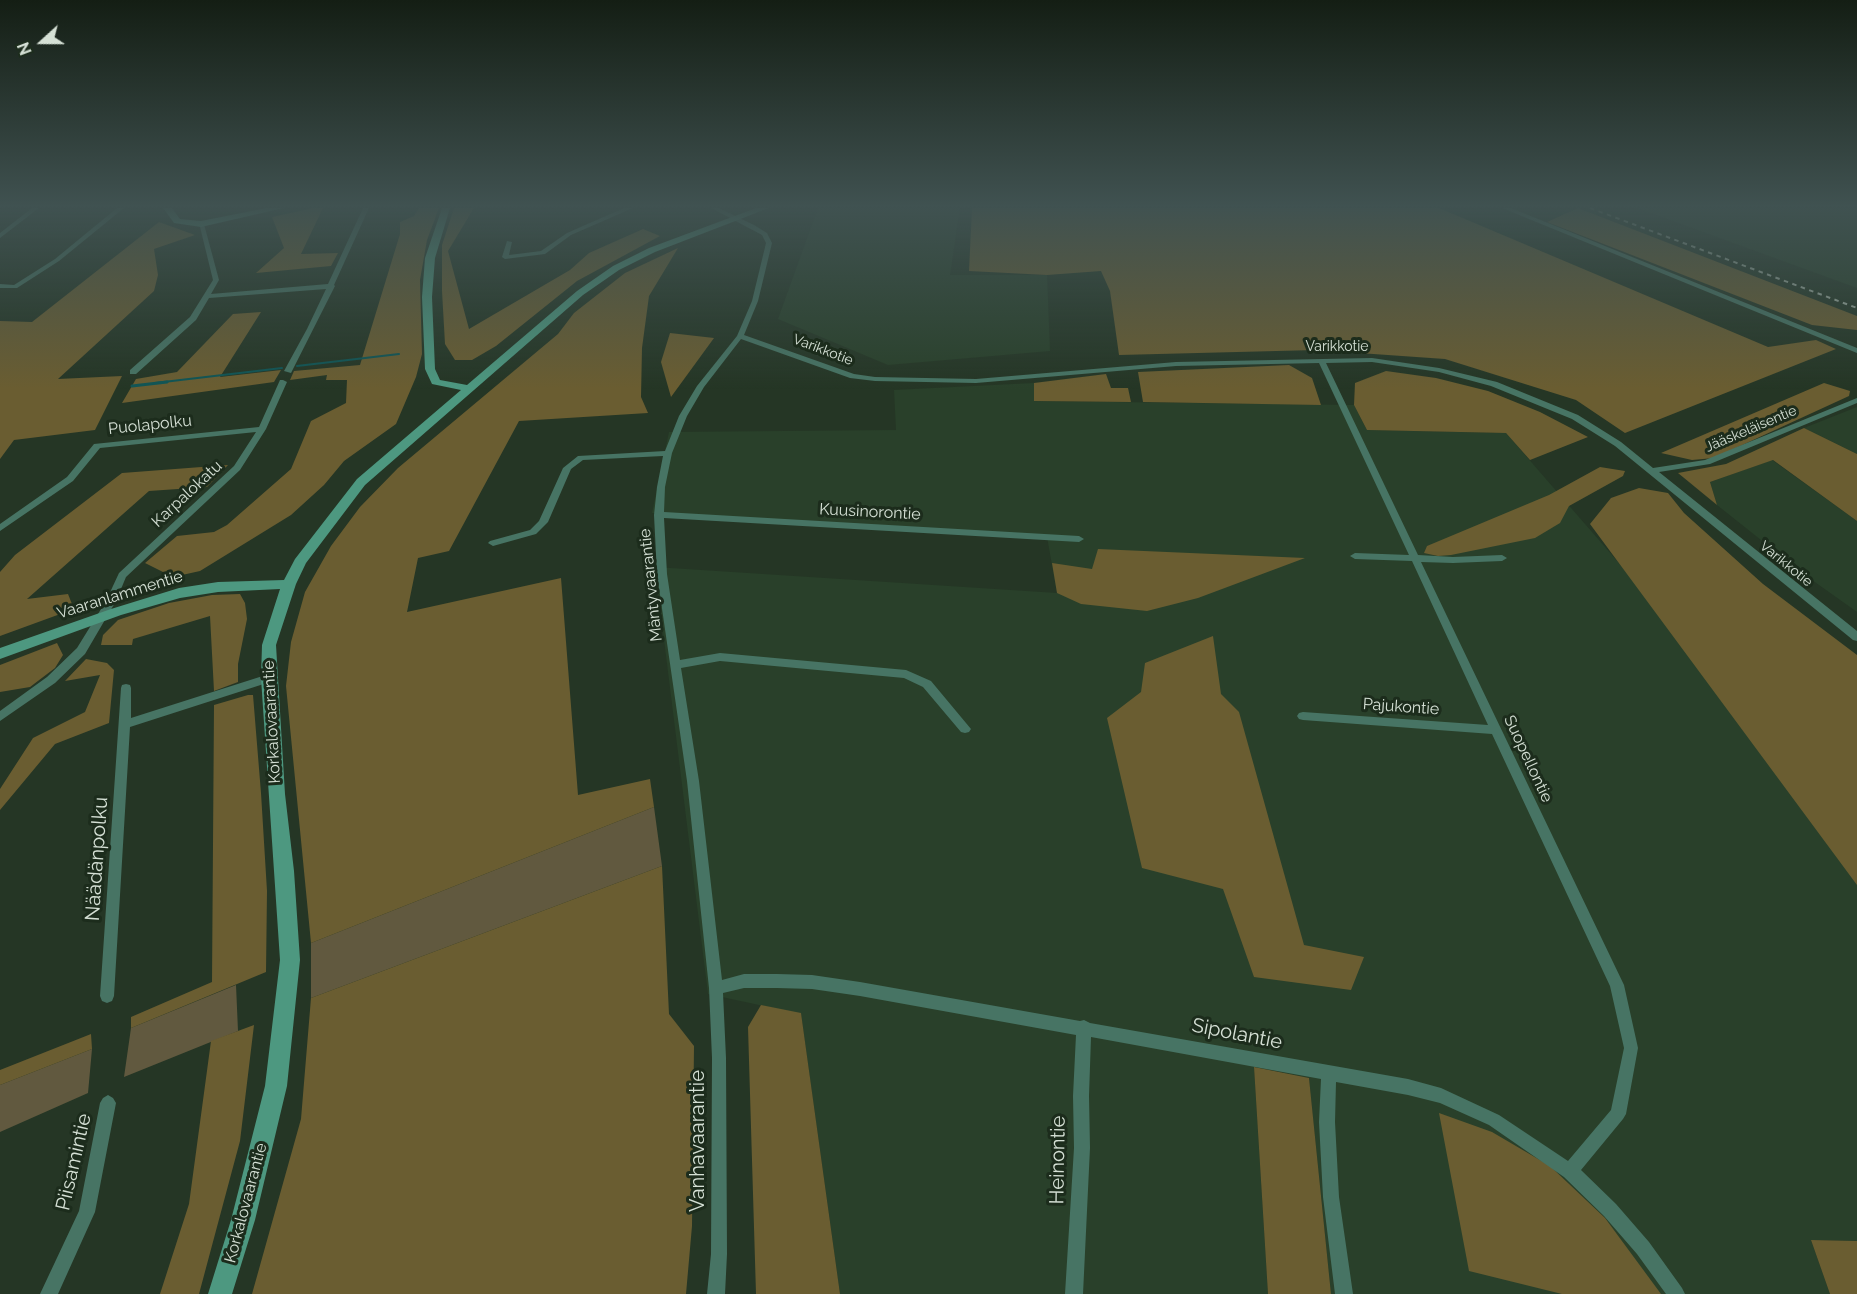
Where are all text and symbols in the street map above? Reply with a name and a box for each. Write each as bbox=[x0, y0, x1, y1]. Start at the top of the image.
north arrow bbox=[12, 12, 72, 72]
text: N bbox=[14, 40, 36, 58]
street label: Varikkotie bbox=[791, 331, 855, 369]
street label: Varikkotie bbox=[1305, 339, 1369, 355]
street label: Jääskeläisentie bbox=[1703, 402, 1799, 456]
street label: Puolapolku bbox=[107, 411, 193, 439]
street label: Karpalokatu bbox=[148, 457, 226, 531]
street label: Kuusinorontie bbox=[819, 500, 921, 524]
street label: Mäntyvaarantie bbox=[636, 528, 666, 642]
street label: Varikkotie bbox=[1756, 538, 1816, 590]
street label: Vaaranlammentie bbox=[55, 567, 185, 623]
street label: Korkalovaarantie bbox=[259, 660, 285, 784]
street label: Pajukontie bbox=[1362, 695, 1440, 719]
street label: Suopellontie bbox=[1499, 712, 1557, 806]
street label: Näädänpolku bbox=[81, 796, 113, 922]
street label: Sipolantie bbox=[1190, 1013, 1284, 1055]
street label: Vanhavaarantie bbox=[686, 1070, 710, 1212]
street label: Piisamintie bbox=[51, 1111, 97, 1213]
street label: Heinontie bbox=[1045, 1115, 1071, 1205]
street label: Korkalovaarantie bbox=[221, 1141, 271, 1265]

